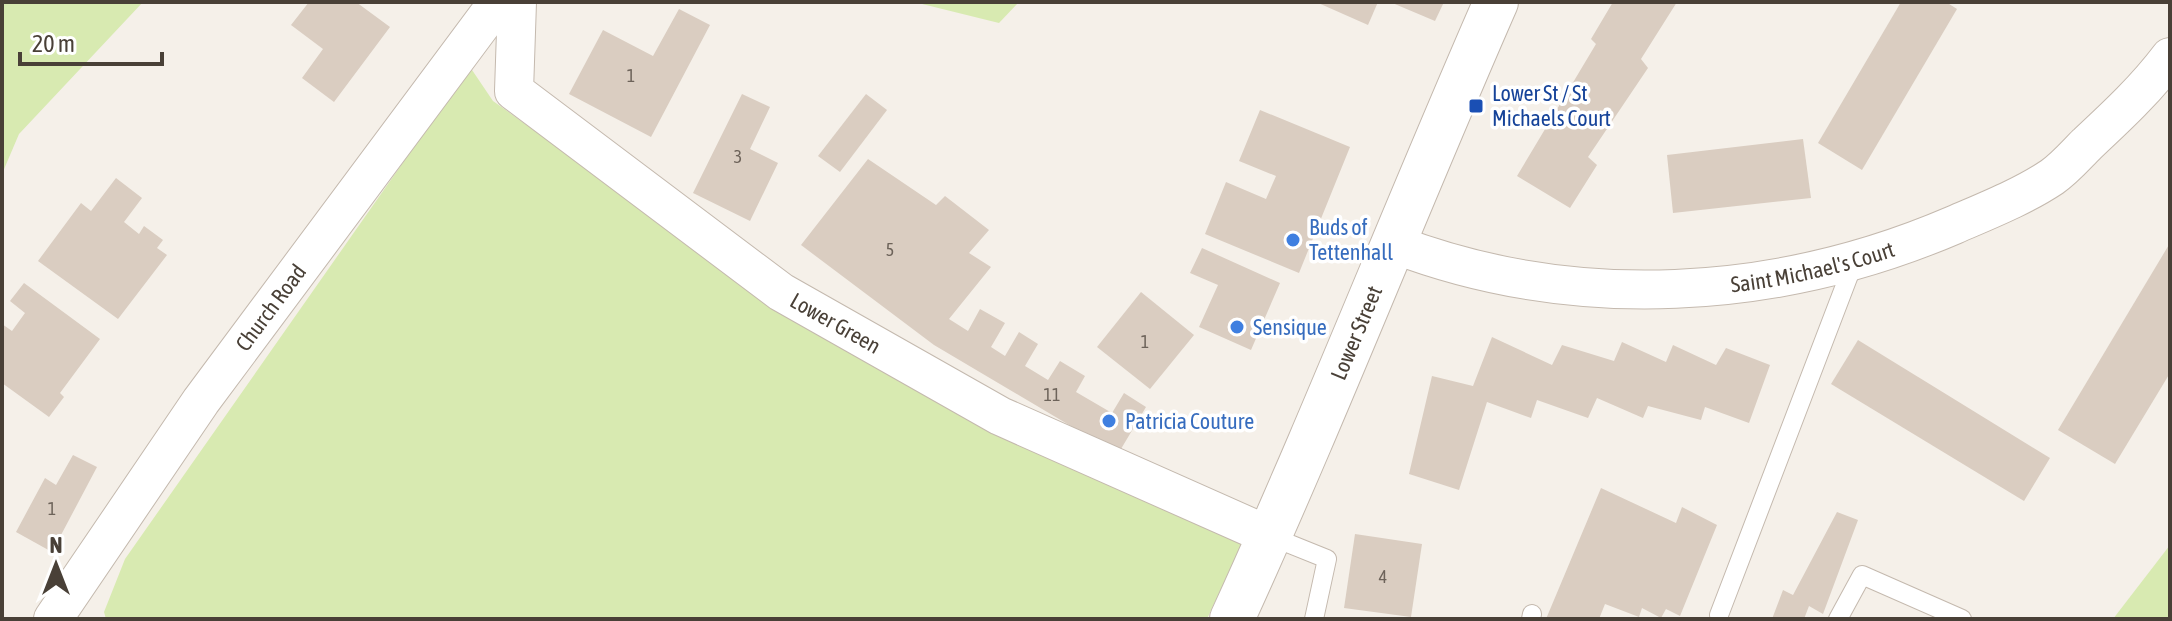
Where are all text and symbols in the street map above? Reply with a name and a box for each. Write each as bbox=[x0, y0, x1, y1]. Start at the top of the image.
scale bar bbox=[20, 16, 162, 66]
text: 20 m bbox=[32, 30, 75, 57]
house number: 1 bbox=[627, 65, 635, 86]
place label: Lower St / St Michaels Court bbox=[1492, 80, 1611, 131]
marker: Lower St / St Michaels Court bbox=[1467, 97, 1485, 115]
house number: 3 bbox=[734, 146, 742, 167]
place label: Buds of Tettenhall bbox=[1309, 214, 1393, 265]
marker: Buds of Tettenhall bbox=[1284, 231, 1302, 249]
street label: Saint Michael's Court bbox=[1729, 236, 1898, 298]
house number: 5 bbox=[886, 239, 894, 260]
street label: Church Road bbox=[230, 259, 311, 356]
street label: Lower Street bbox=[1325, 282, 1387, 384]
street label: Lower Green bbox=[786, 287, 885, 359]
place label: Sensique bbox=[1253, 314, 1327, 340]
marker: Sensique bbox=[1228, 318, 1246, 336]
house number: 1 bbox=[1141, 331, 1149, 352]
house number: 11 bbox=[1044, 384, 1060, 405]
place label: Patricia Couture bbox=[1125, 408, 1254, 434]
marker: Patricia Couture bbox=[1100, 412, 1118, 430]
house number: 1 bbox=[48, 498, 56, 519]
north arrow bbox=[16, 525, 96, 605]
text: N bbox=[50, 532, 62, 558]
house number: 4 bbox=[1379, 566, 1387, 587]

